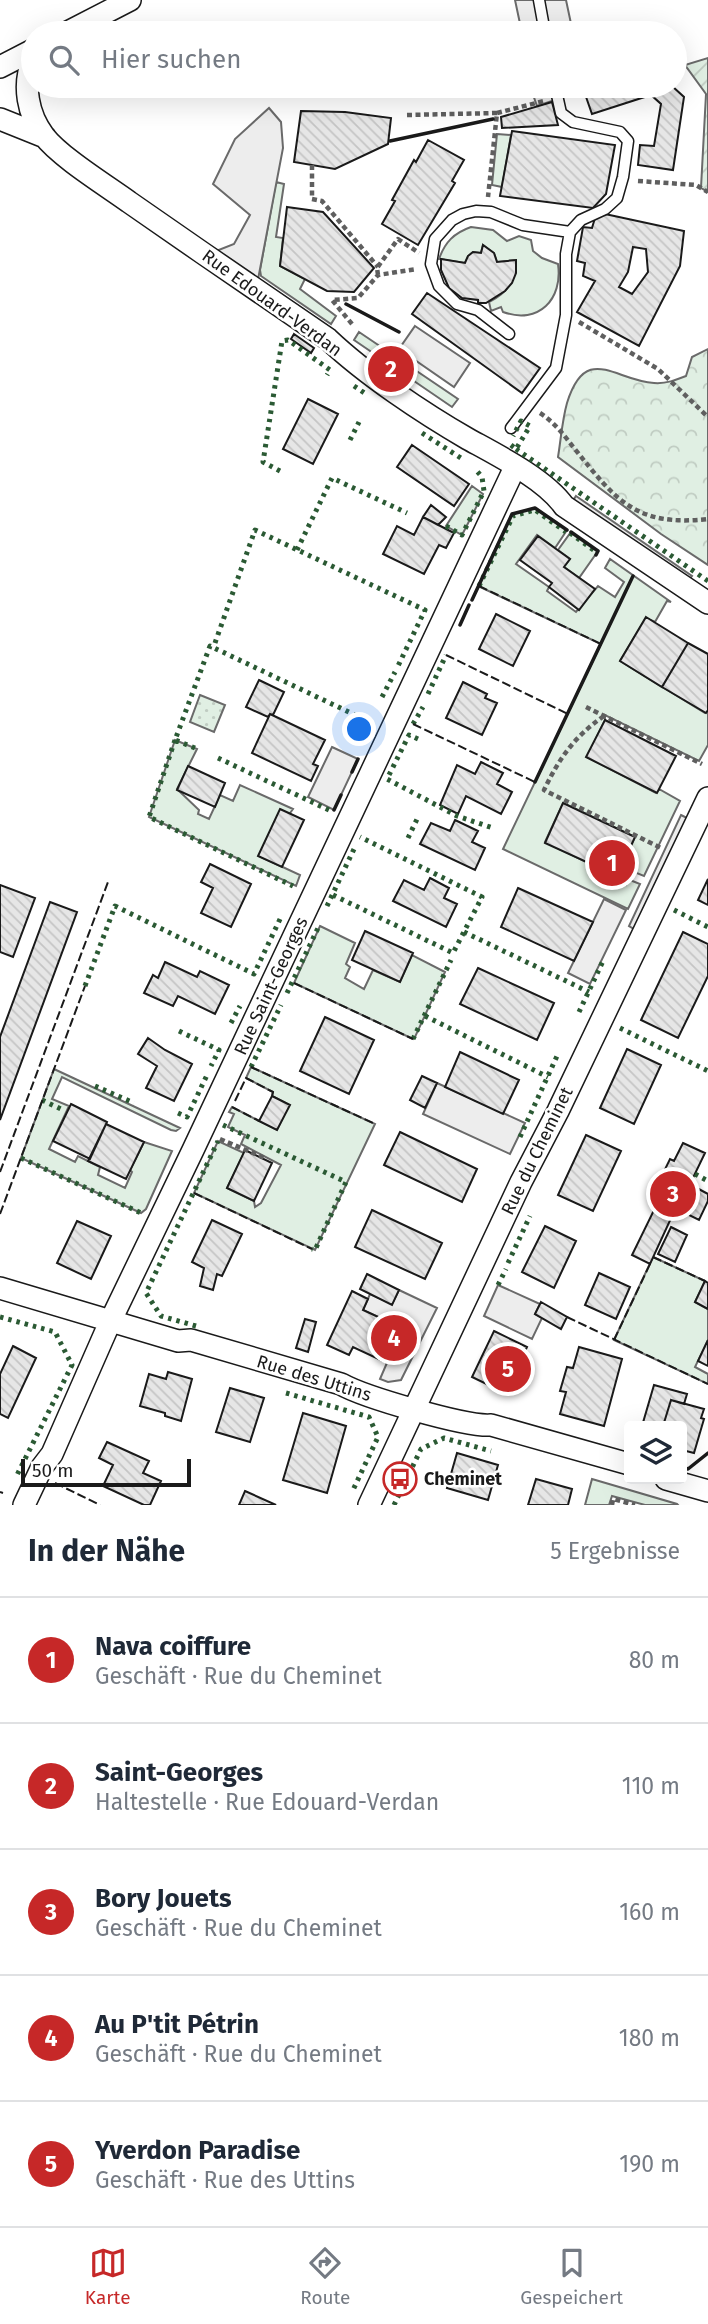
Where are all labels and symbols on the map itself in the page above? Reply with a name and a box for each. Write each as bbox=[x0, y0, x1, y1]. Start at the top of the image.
street label: Rue Edouard-Verdan bbox=[198, 245, 346, 361]
pin: 2 bbox=[368, 343, 414, 395]
your location bbox=[342, 712, 376, 746]
pin: 1 bbox=[589, 837, 635, 889]
street label: Rue Saint-Georges bbox=[229, 913, 313, 1059]
street label: Rue du Cheminet bbox=[497, 1083, 578, 1219]
pin: 3 bbox=[650, 1168, 696, 1220]
pin: 4 bbox=[371, 1312, 417, 1364]
pin: 5 bbox=[485, 1343, 531, 1395]
street label: Rue des Uttins bbox=[254, 1350, 374, 1406]
scale bar bbox=[21, 1456, 191, 1488]
bus stop icon: Cheminet bbox=[381, 1460, 419, 1498]
place label: Cheminet bbox=[424, 1468, 503, 1490]

